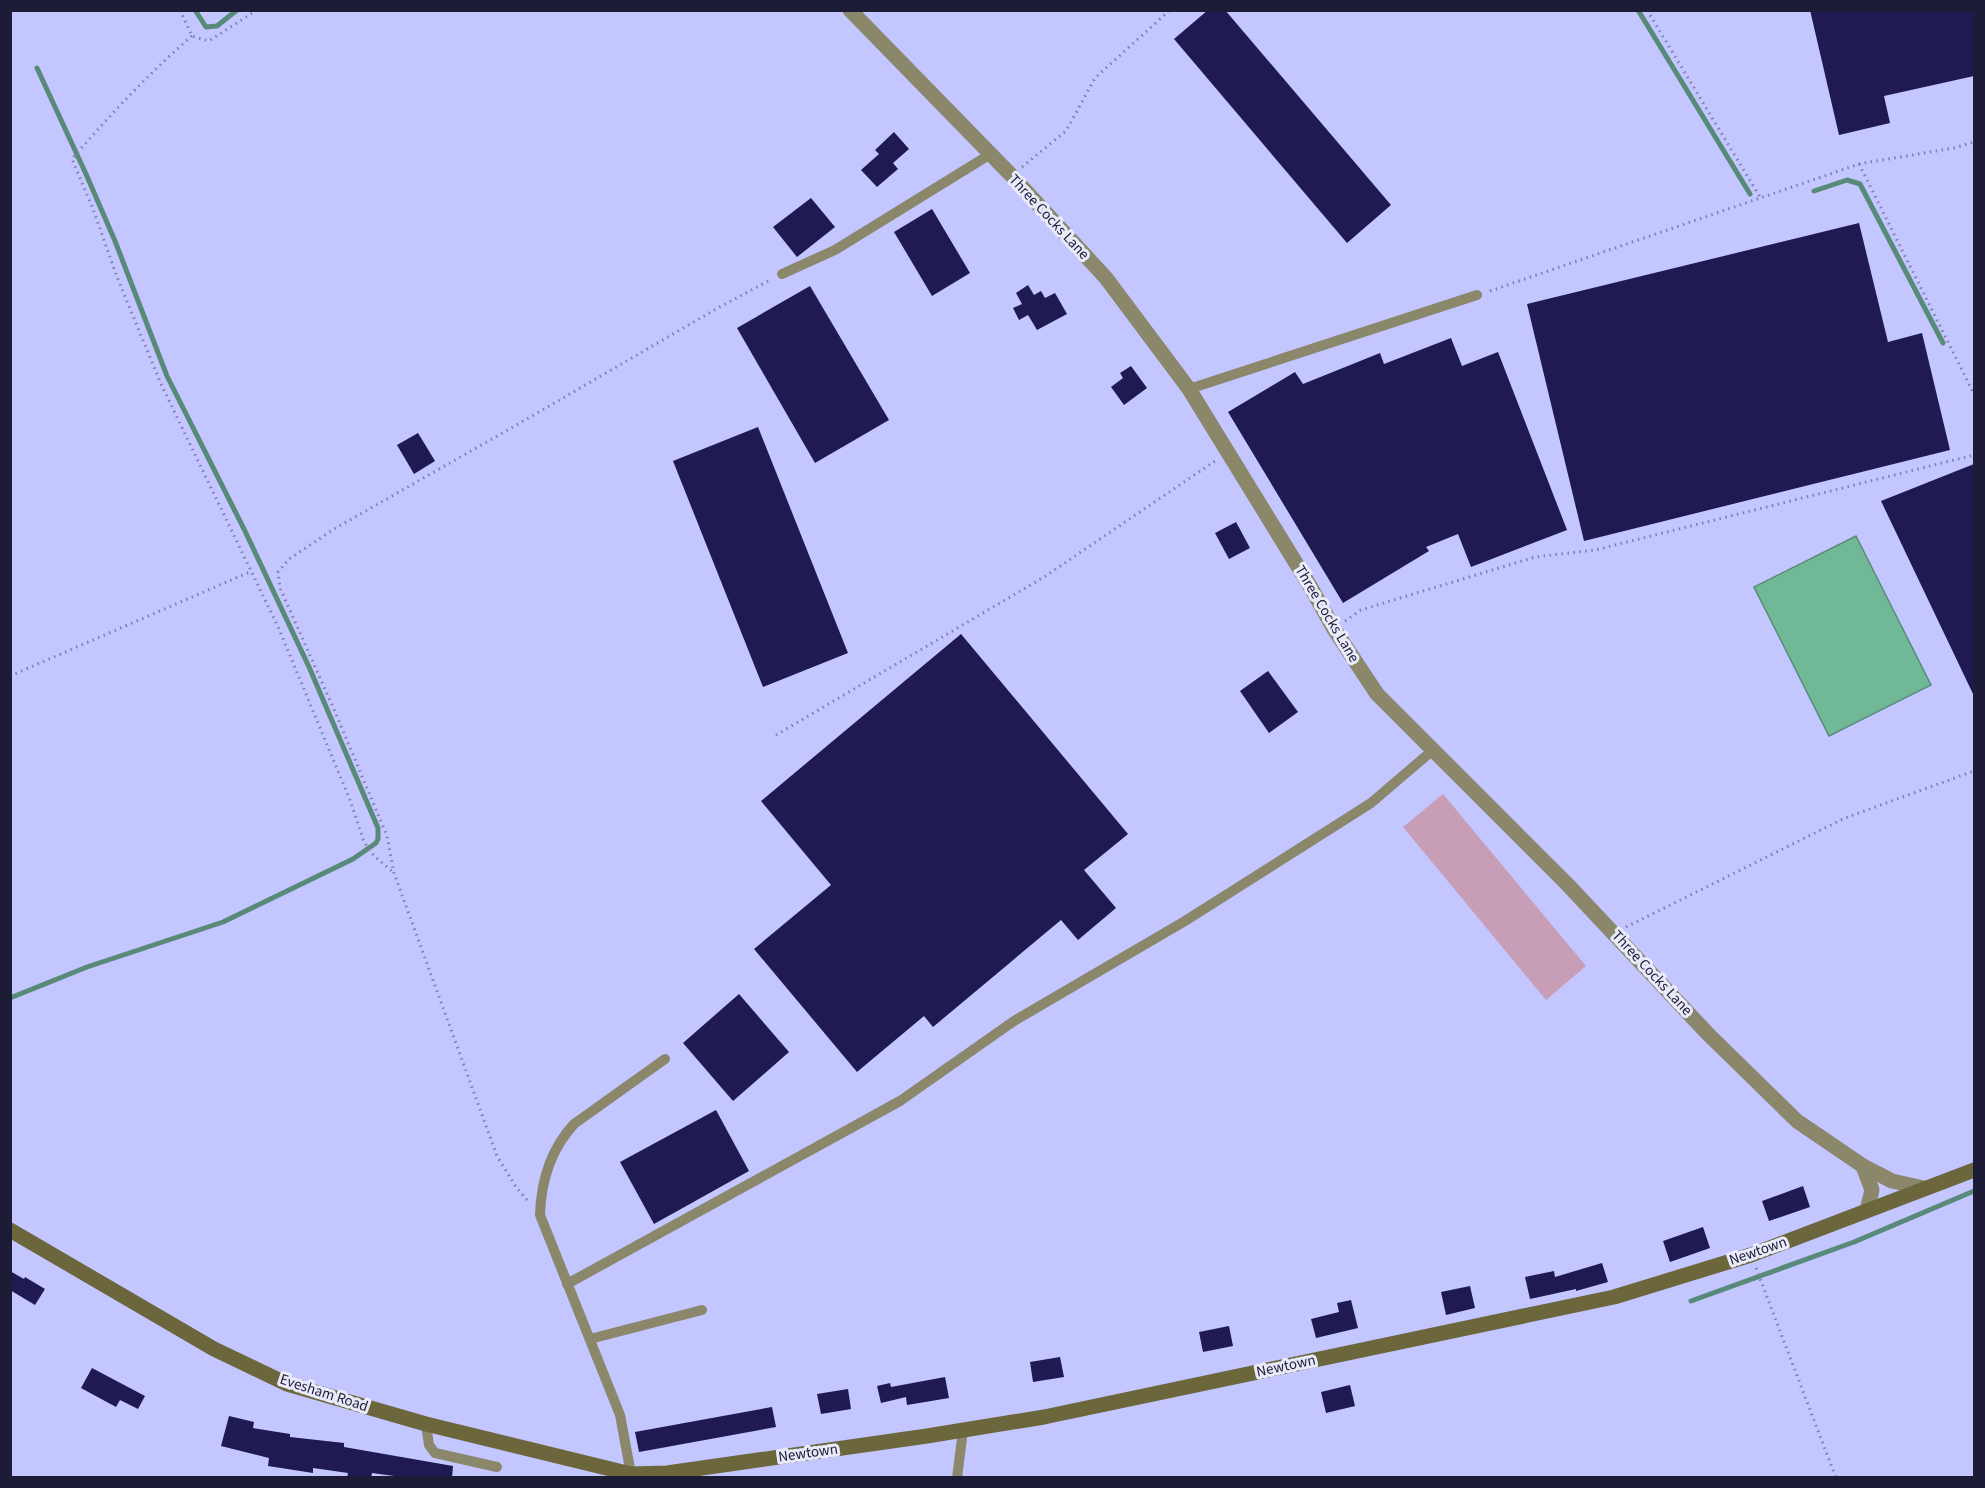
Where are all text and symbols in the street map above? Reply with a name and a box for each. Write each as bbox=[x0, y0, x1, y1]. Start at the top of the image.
street label: Three Cocks Lane bbox=[1004, 170, 1094, 264]
street label: Three Cocks Lane bbox=[1290, 561, 1364, 667]
street label: Three Cocks Lane bbox=[1607, 926, 1697, 1020]
street label: Newtown bbox=[1726, 1231, 1790, 1271]
street label: Newtown bbox=[1254, 1349, 1318, 1383]
street label: Evesham Road bbox=[277, 1369, 371, 1417]
street label: Newtown bbox=[777, 1438, 839, 1468]

